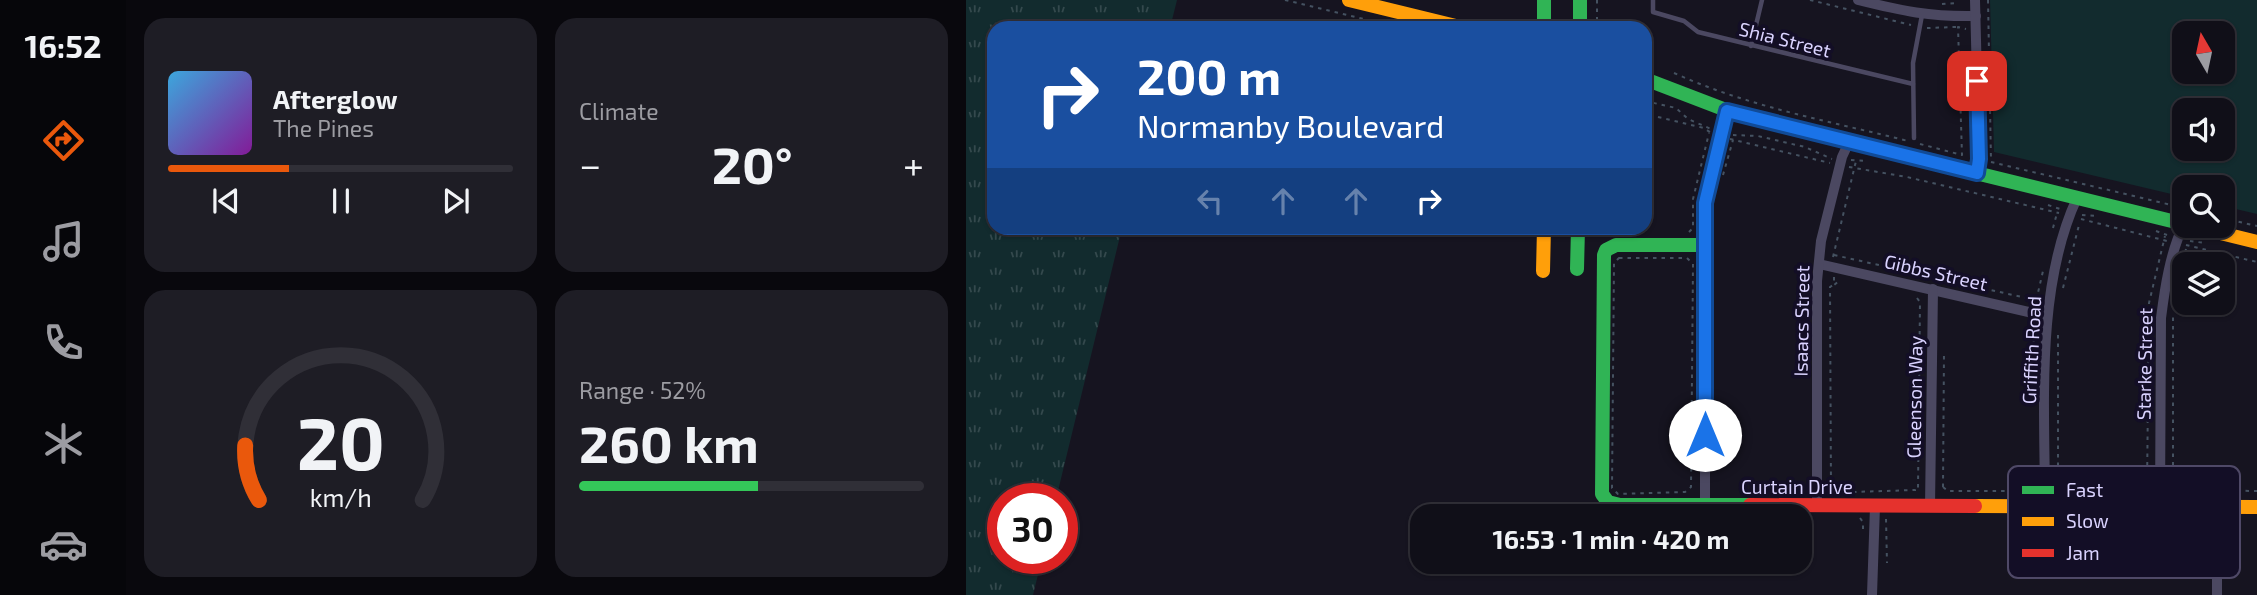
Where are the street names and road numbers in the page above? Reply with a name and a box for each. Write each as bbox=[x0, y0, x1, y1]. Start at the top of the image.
street label: Shia Street bbox=[1737, 16, 1833, 62]
street label: Gibbs Street bbox=[1882, 249, 1990, 295]
street label: Isaacs Street bbox=[1789, 265, 1813, 377]
street label: Griffith Road bbox=[2017, 295, 2045, 405]
street label: Starke Street bbox=[2132, 308, 2156, 420]
street label: Gleenson Way bbox=[1901, 335, 1927, 459]
street label: Curtain Drive bbox=[1741, 475, 1853, 498]

